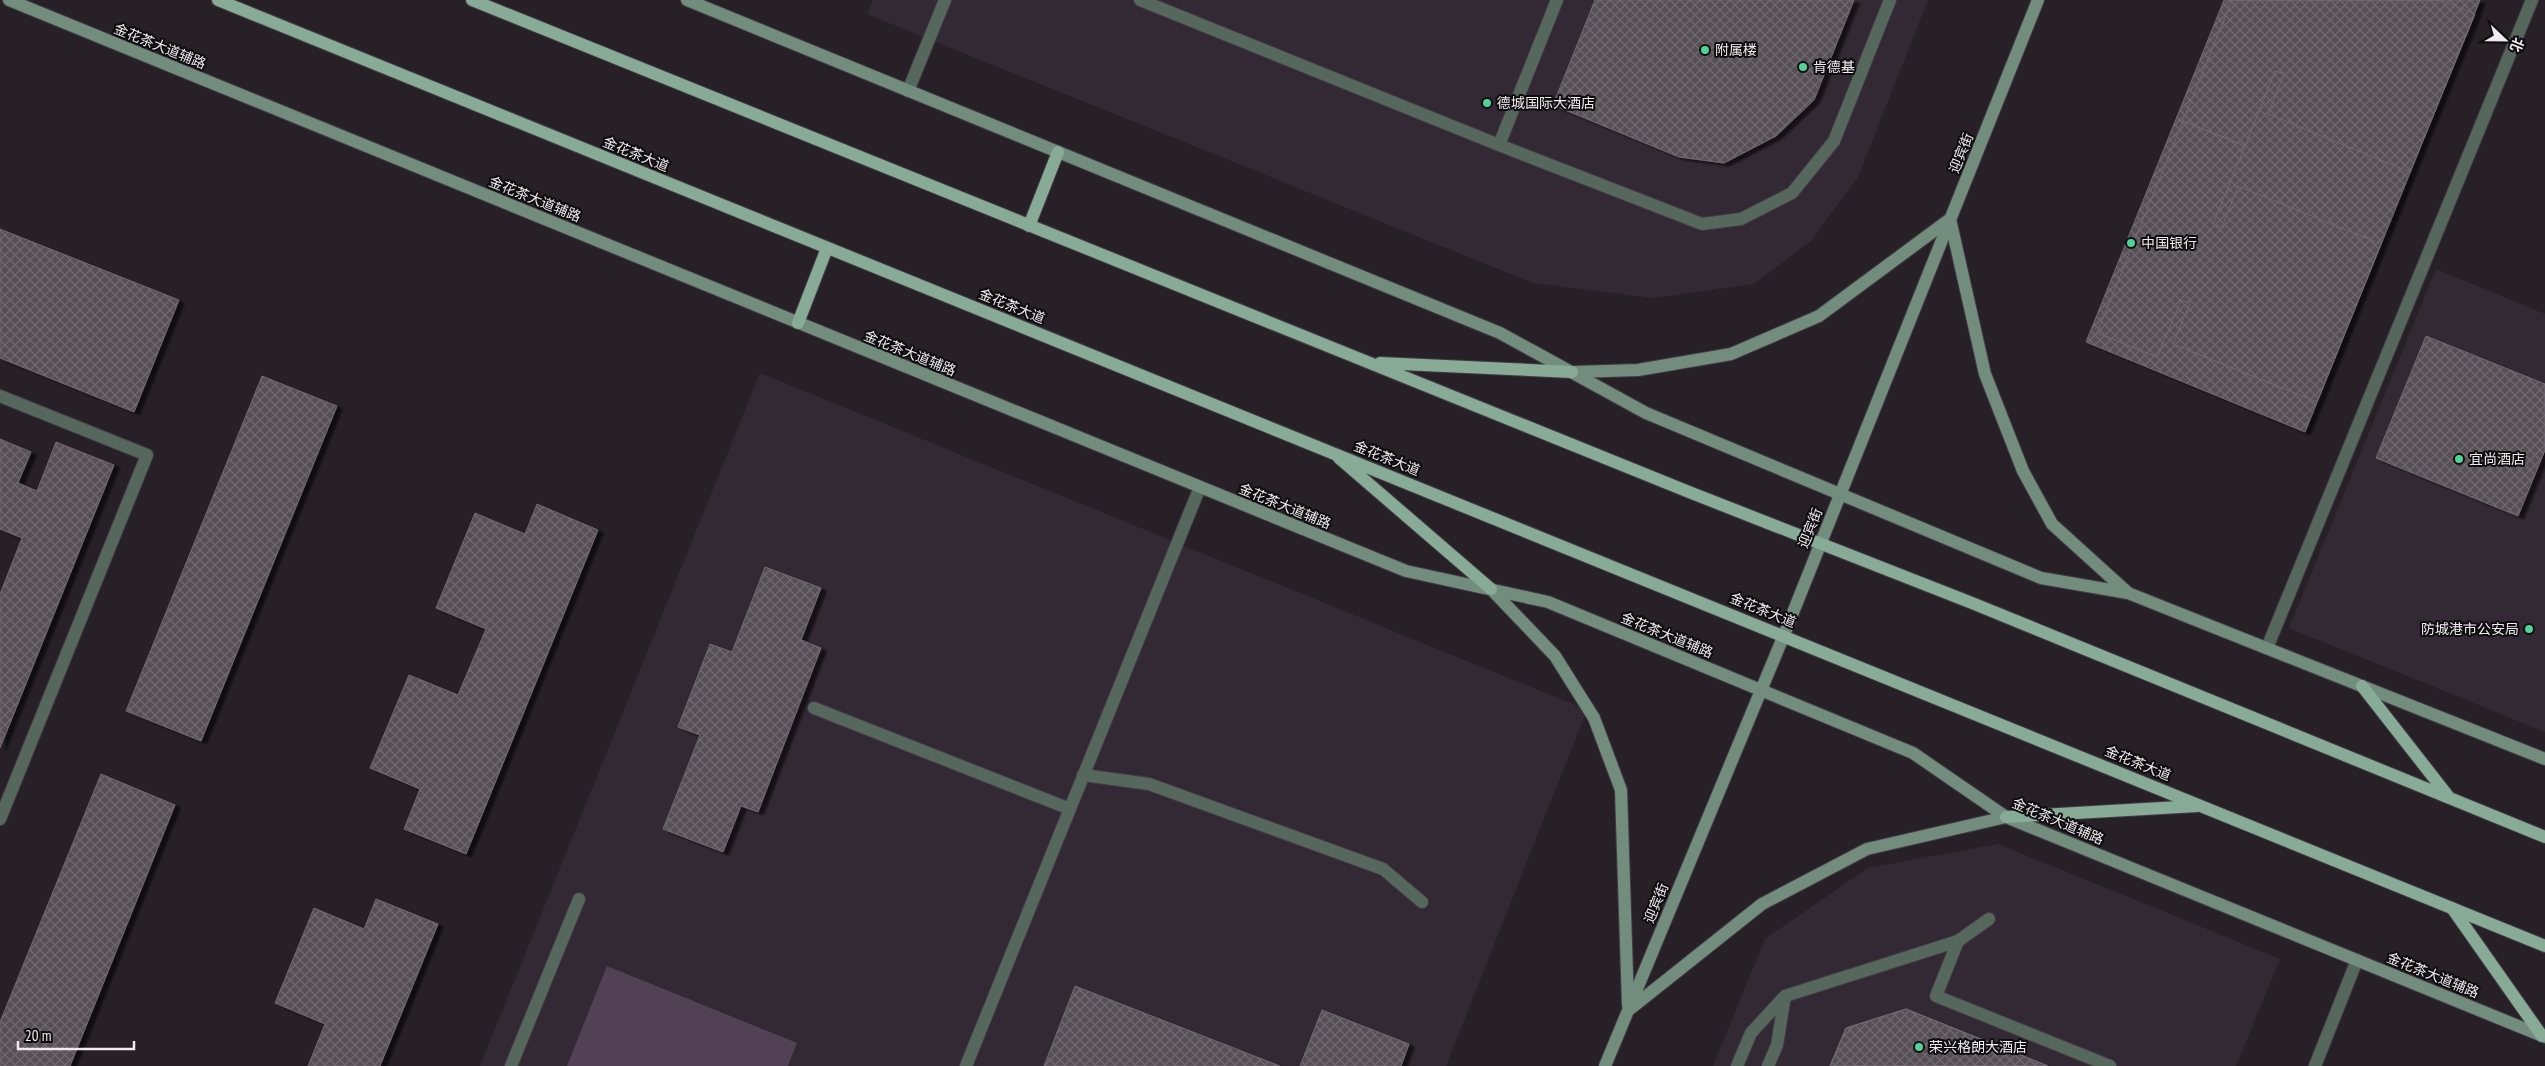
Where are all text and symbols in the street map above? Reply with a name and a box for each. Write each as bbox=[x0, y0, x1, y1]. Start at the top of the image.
north arrow bbox=[2480, 15, 2530, 65]
street label: 金花茶大道辅路 bbox=[111, 19, 209, 73]
text: 北 bbox=[2506, 35, 2528, 55]
place label: 附属楼 bbox=[1715, 41, 1757, 59]
marker: 附属楼 bbox=[1699, 44, 1711, 56]
place label: 肯德基 bbox=[1813, 58, 1855, 76]
marker: 肯德基 bbox=[1797, 61, 1809, 73]
place label: 德城国际大酒店 bbox=[1497, 94, 1595, 112]
marker: 德城国际大酒店 bbox=[1481, 97, 1493, 109]
street label: 迎宾街 bbox=[1945, 130, 1977, 176]
street label: 金花茶大道 bbox=[600, 133, 672, 175]
street label: 金花茶大道辅路 bbox=[486, 172, 584, 226]
place label: 中国银行 bbox=[2141, 234, 2197, 252]
marker: 中国银行 bbox=[2125, 237, 2137, 249]
street label: 金花茶大道 bbox=[976, 285, 1048, 327]
street label: 金花茶大道辅路 bbox=[861, 326, 959, 380]
street label: 金花茶大道 bbox=[1351, 437, 1423, 479]
place label: 宜尚酒店 bbox=[2469, 450, 2525, 468]
marker: 宜尚酒店 bbox=[2453, 453, 2465, 465]
street label: 金花茶大道辅路 bbox=[1236, 479, 1334, 533]
street label: 迎宾街 bbox=[1794, 505, 1826, 551]
street label: 金花茶大道 bbox=[1727, 589, 1799, 631]
street label: 金花茶大道辅路 bbox=[1618, 608, 1716, 662]
place label: 防城港市公安局 bbox=[2421, 620, 2519, 638]
marker: 防城港市公安局 bbox=[2523, 623, 2535, 635]
street label: 金花茶大道 bbox=[2102, 742, 2174, 784]
street label: 金花茶大道辅路 bbox=[2009, 794, 2107, 848]
street label: 迎宾街 bbox=[1640, 880, 1672, 926]
street label: 金花茶大道辅路 bbox=[2384, 948, 2482, 1002]
scale bar bbox=[18, 1018, 134, 1050]
text: 20 m bbox=[25, 1026, 51, 1045]
place label: 荣兴格朗大酒店 bbox=[1929, 1038, 2027, 1056]
marker: 荣兴格朗大酒店 bbox=[1913, 1041, 1925, 1053]

